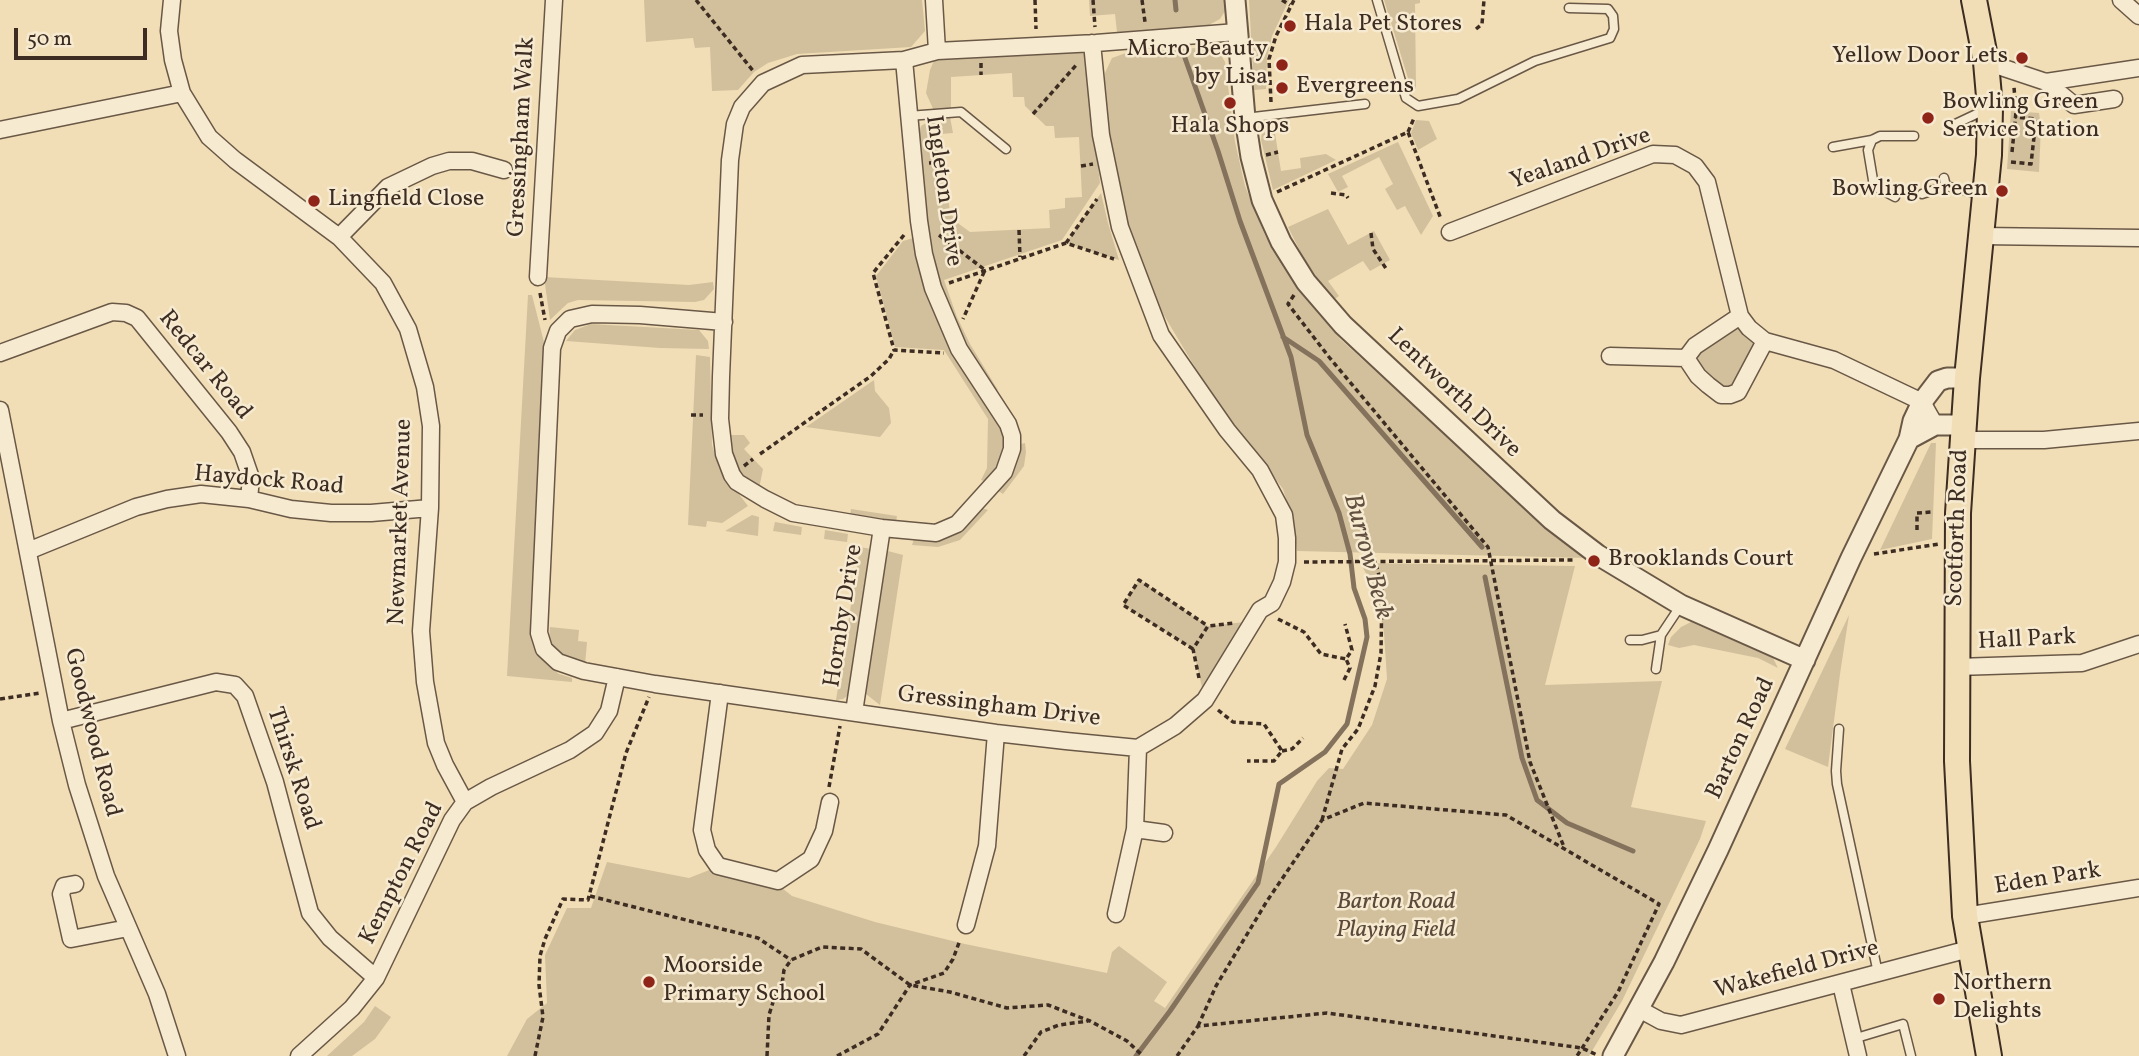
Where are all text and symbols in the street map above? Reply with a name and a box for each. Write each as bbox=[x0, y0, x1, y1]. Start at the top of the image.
place label: Hala Pet Stores bbox=[1304, 12, 1462, 40]
scale bar bbox=[18, 14, 150, 58]
marker: Hala Pet Stores bbox=[1282, 18, 1298, 34]
text: 50 m bbox=[27, 25, 72, 54]
street label: Gressingham Walk bbox=[503, 36, 543, 238]
place label: Micro Beauty by Lisa bbox=[1127, 37, 1268, 93]
place label: Yellow Door Lets bbox=[1832, 44, 2008, 72]
marker: Yellow Door Lets bbox=[2014, 50, 2030, 66]
marker: Micro Beauty by Lisa bbox=[1274, 57, 1290, 73]
place label: Evergreens bbox=[1296, 74, 1414, 102]
marker: Evergreens bbox=[1274, 80, 1290, 96]
place label: Bowling Green Service Station bbox=[1942, 90, 2099, 146]
marker: Hala Shops bbox=[1222, 95, 1238, 111]
marker: Bowling Green Service Station bbox=[1920, 110, 1936, 126]
street label: Ingleton Drive bbox=[917, 114, 967, 268]
place label: Hala Shops bbox=[1171, 114, 1289, 142]
street label: Yealand Drive bbox=[1507, 123, 1655, 197]
place label: Bowling Green bbox=[1831, 177, 1988, 205]
marker: Bowling Green bbox=[1994, 183, 2010, 199]
place label: Lingfield Close bbox=[328, 187, 484, 215]
marker: Lingfield Close bbox=[306, 193, 322, 209]
street label: Redcar Road bbox=[151, 305, 257, 427]
street label: Lentworth Drive bbox=[1380, 323, 1526, 465]
street label: Newmarket Avenue bbox=[384, 418, 420, 626]
street label: Scotforth Road bbox=[1942, 449, 1976, 607]
street label: Haydock Road bbox=[193, 461, 345, 503]
water label: Burrow Beck bbox=[1334, 491, 1398, 623]
street label: Hornby Drive bbox=[819, 542, 871, 690]
place label: Brooklands Court bbox=[1608, 547, 1794, 575]
marker: Brooklands Court bbox=[1586, 553, 1602, 569]
street label: Hall Park bbox=[1977, 624, 2077, 658]
street label: Goodwood Road bbox=[56, 646, 126, 820]
street label: Barton Road bbox=[1701, 673, 1783, 805]
street label: Gressingham Drive bbox=[896, 681, 1102, 735]
street label: Thirsk Road bbox=[259, 704, 325, 834]
street label: Kempton Road bbox=[355, 798, 451, 950]
street label: Eden Park bbox=[1993, 857, 2103, 903]
park label: Barton Road Playing Field bbox=[1336, 890, 1456, 946]
street label: Wakefield Drive bbox=[1712, 935, 1882, 1007]
place label: Moorside Primary School bbox=[663, 954, 825, 1010]
place label: Northern Delights bbox=[1953, 971, 2052, 1027]
marker: Moorside Primary School bbox=[641, 974, 657, 990]
marker: Northern Delights bbox=[1931, 991, 1947, 1007]

